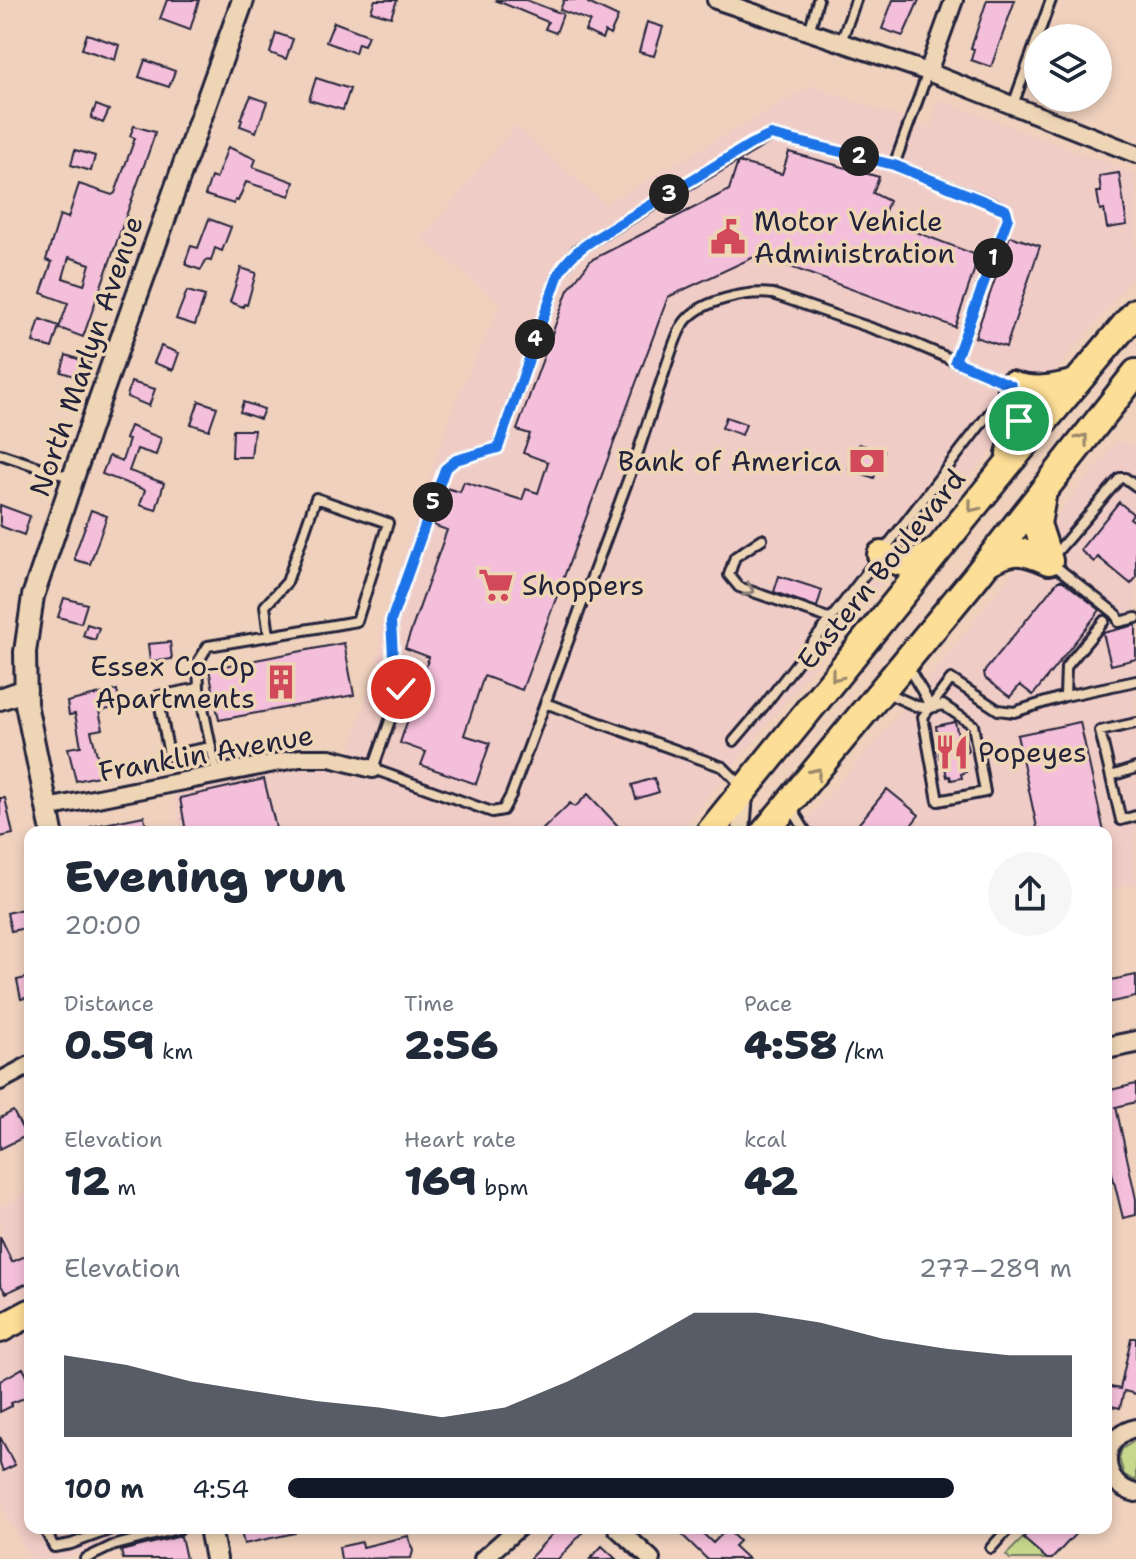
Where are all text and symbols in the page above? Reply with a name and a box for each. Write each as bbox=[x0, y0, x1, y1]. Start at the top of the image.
map controls bbox=[1024, 24, 1112, 112]
button: layers bbox=[1024, 24, 1112, 112]
pin: 2 bbox=[839, 136, 879, 176]
text: 2 bbox=[851, 141, 867, 170]
pin: 3 bbox=[649, 174, 689, 214]
text: 3 bbox=[661, 179, 677, 208]
place label: Motor Vehicle Administration bbox=[754, 202, 955, 272]
street label: North Marlyn Avenue bbox=[20, 211, 152, 501]
public building icon: Motor Vehicle Administration bbox=[709, 218, 747, 256]
pin: 1 bbox=[973, 238, 1013, 278]
text: 1 bbox=[988, 243, 998, 272]
pin: 4 bbox=[515, 319, 555, 359]
text: 4 bbox=[527, 324, 543, 353]
pin bbox=[985, 387, 1053, 455]
icon: arrive bbox=[997, 399, 1041, 443]
one-way arrow bbox=[1073, 434, 1088, 448]
place label: Bank of America bbox=[618, 442, 841, 480]
bank icon: Bank of America bbox=[848, 442, 886, 480]
street label: Eastern Boulevard bbox=[788, 461, 974, 677]
pin: 5 bbox=[413, 482, 453, 522]
text: 5 bbox=[426, 487, 440, 516]
one-way arrow bbox=[968, 498, 983, 512]
supermarket icon: Shoppers bbox=[477, 566, 515, 604]
place label: Shoppers bbox=[522, 566, 644, 604]
one-way arrow bbox=[741, 580, 755, 597]
place label: Essex Co-Op Apartments bbox=[90, 647, 255, 717]
pin bbox=[367, 655, 435, 723]
building icon: Essex Co-Op Apartments bbox=[262, 663, 300, 701]
one-way arrow bbox=[831, 666, 846, 681]
icon: check bbox=[379, 667, 423, 711]
street label: Franklin Avenue bbox=[96, 715, 316, 791]
restaurant icon: Popeyes bbox=[933, 733, 971, 771]
place label: Popeyes bbox=[978, 733, 1087, 771]
one-way arrow bbox=[806, 768, 821, 782]
text: Evening run bbox=[64, 847, 346, 906]
button: share bbox=[988, 852, 1072, 936]
text: 20:00 bbox=[64, 907, 142, 942]
text: Distance bbox=[64, 989, 154, 1018]
text: Time bbox=[404, 989, 454, 1018]
text: Pace bbox=[744, 989, 792, 1018]
text: 0.59 bbox=[64, 1018, 155, 1072]
text: 2:56 bbox=[404, 1018, 499, 1072]
text: 4:58 bbox=[744, 1018, 838, 1072]
text: km bbox=[155, 1037, 193, 1066]
text: /km bbox=[838, 1037, 884, 1066]
text: Elevation bbox=[64, 1125, 162, 1154]
text: Heart rate bbox=[404, 1125, 516, 1154]
text: kcal bbox=[744, 1125, 787, 1154]
text: 12 bbox=[64, 1154, 110, 1208]
text: 169 bbox=[404, 1154, 477, 1208]
text: 42 bbox=[744, 1154, 798, 1208]
text: m bbox=[110, 1173, 136, 1202]
text: bpm bbox=[477, 1173, 529, 1202]
text: Elevation bbox=[64, 1250, 180, 1285]
text: 277–289 m bbox=[919, 1250, 1072, 1285]
text: 100 m bbox=[64, 1471, 144, 1506]
text: 4:54 bbox=[192, 1471, 249, 1506]

